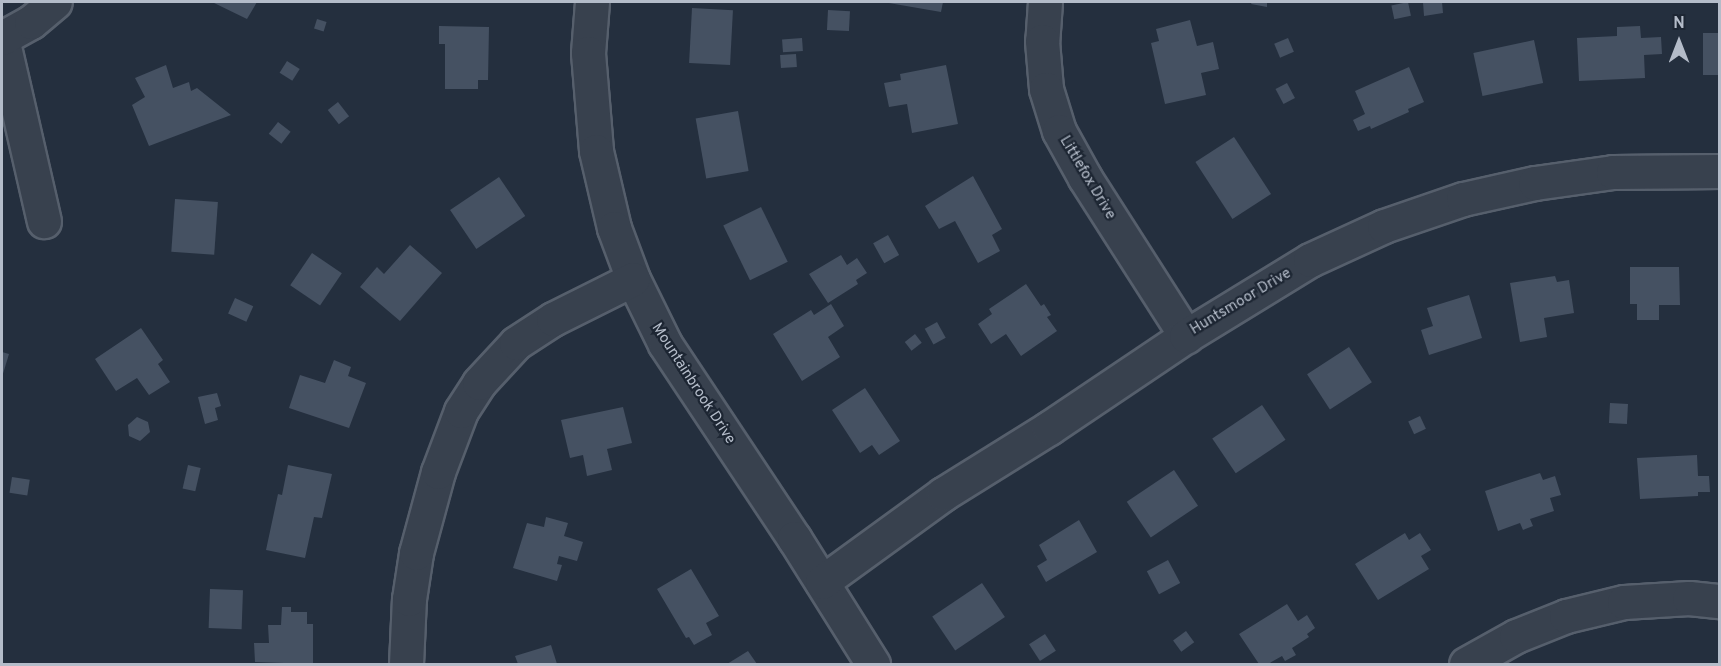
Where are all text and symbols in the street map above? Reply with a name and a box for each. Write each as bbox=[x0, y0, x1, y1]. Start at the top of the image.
north arrow bbox=[1649, 12, 1709, 72]
text: N bbox=[1673, 14, 1685, 34]
street label: Littlefox Drive bbox=[1055, 133, 1119, 223]
street label: Huntsmoor Drive bbox=[1187, 265, 1295, 339]
street label: Mountainbrook Drive bbox=[647, 320, 739, 448]

